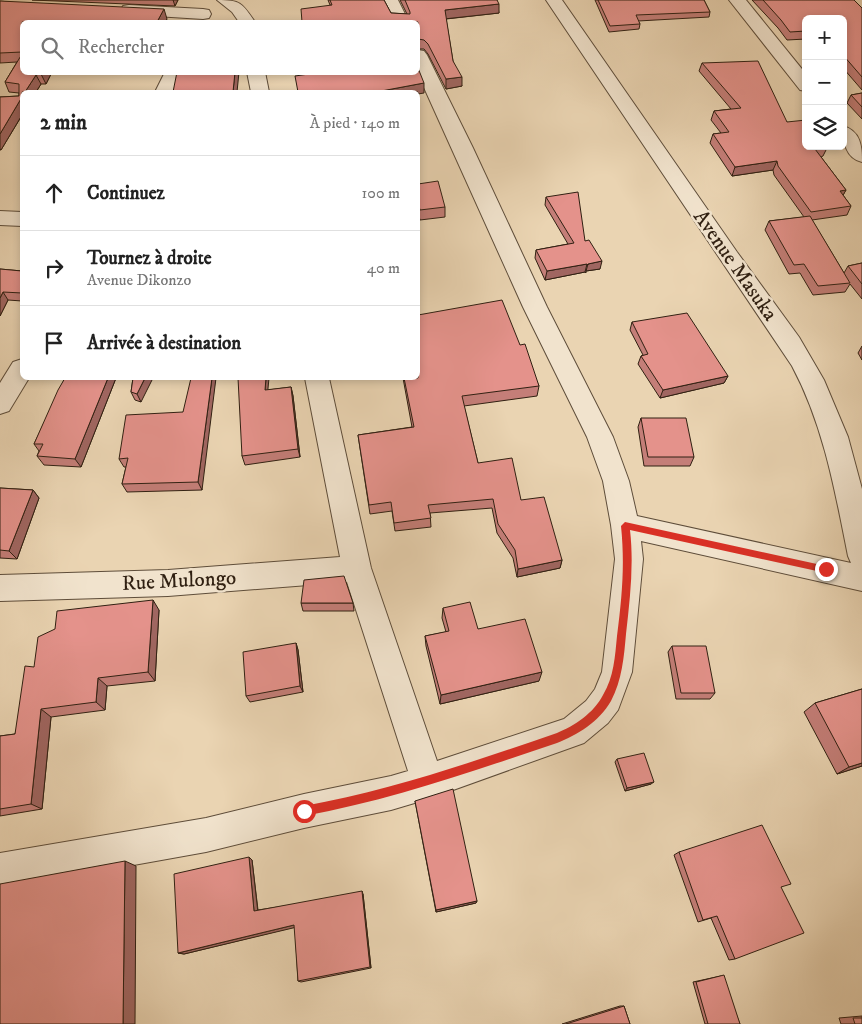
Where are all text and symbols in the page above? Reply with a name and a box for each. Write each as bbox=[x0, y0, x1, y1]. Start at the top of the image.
map controls bbox=[802, 15, 847, 150]
button: + bbox=[802, 15, 847, 60]
search box bbox=[20, 20, 420, 75]
icon: search bbox=[38, 34, 66, 62]
text: Rechercher bbox=[78, 36, 164, 59]
button: − bbox=[802, 60, 847, 105]
button: layers bbox=[802, 105, 847, 150]
text: 2 min bbox=[40, 110, 87, 136]
text: À pied · 140 m bbox=[310, 113, 400, 133]
icon: ahead bbox=[40, 179, 68, 207]
text: Continuez bbox=[87, 182, 165, 205]
text: 100 m bbox=[362, 183, 400, 203]
street label: Avenue Masuka bbox=[687, 205, 783, 326]
text: Tournez à droite bbox=[87, 247, 212, 270]
icon: right bbox=[40, 254, 68, 282]
text: 40 m bbox=[367, 258, 400, 278]
text: Avenue Dikonzo bbox=[87, 270, 191, 290]
icon: arrive bbox=[40, 329, 68, 357]
text: Arrivée à destination bbox=[87, 332, 241, 355]
route end bbox=[815, 558, 838, 581]
street label: Rue Mulongo bbox=[121, 565, 237, 597]
route start bbox=[293, 800, 316, 823]

